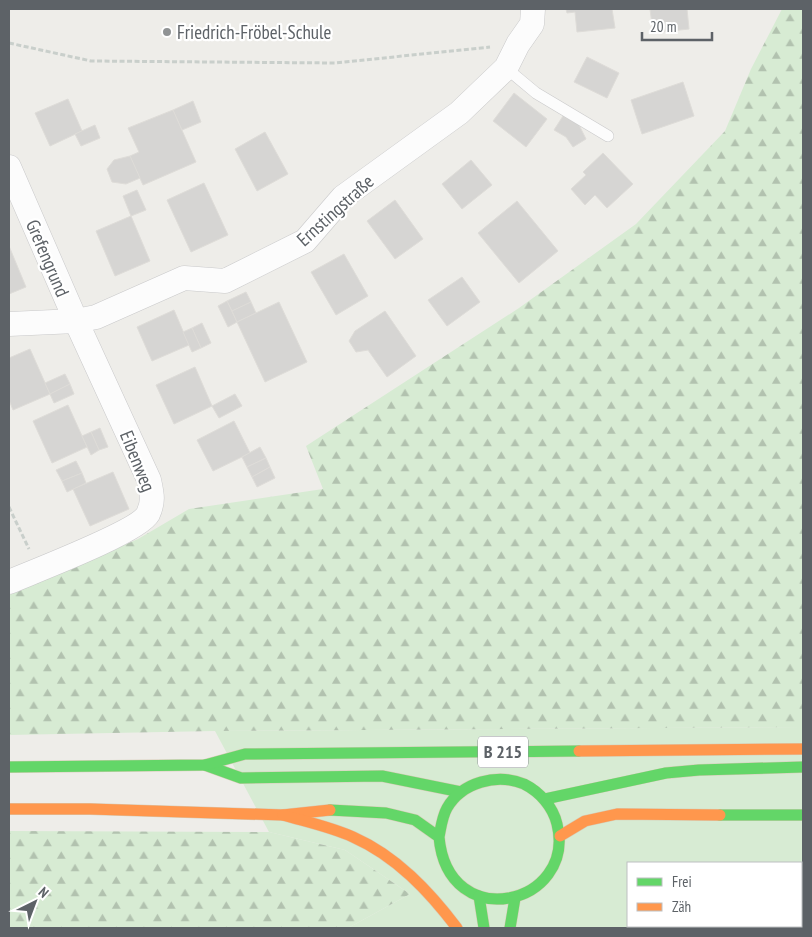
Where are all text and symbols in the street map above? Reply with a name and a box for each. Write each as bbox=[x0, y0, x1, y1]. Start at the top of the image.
scale bar bbox=[642, 10, 712, 42]
text: 20 m bbox=[650, 17, 676, 36]
place label: Friedrich-Fröbel-Schule bbox=[177, 20, 331, 44]
marker: Friedrich-Fröbel-Schule bbox=[161, 26, 173, 38]
street label: Ernstingstraße bbox=[291, 169, 379, 251]
street label: Grefengrund bbox=[21, 216, 75, 300]
street label: Eibenweg bbox=[115, 427, 161, 495]
road number: B 215 bbox=[478, 736, 528, 768]
legend bbox=[627, 862, 802, 927]
text: Frei bbox=[672, 872, 692, 891]
north arrow bbox=[10, 877, 60, 927]
text: N bbox=[35, 883, 53, 902]
text: Zäh bbox=[672, 897, 691, 916]

